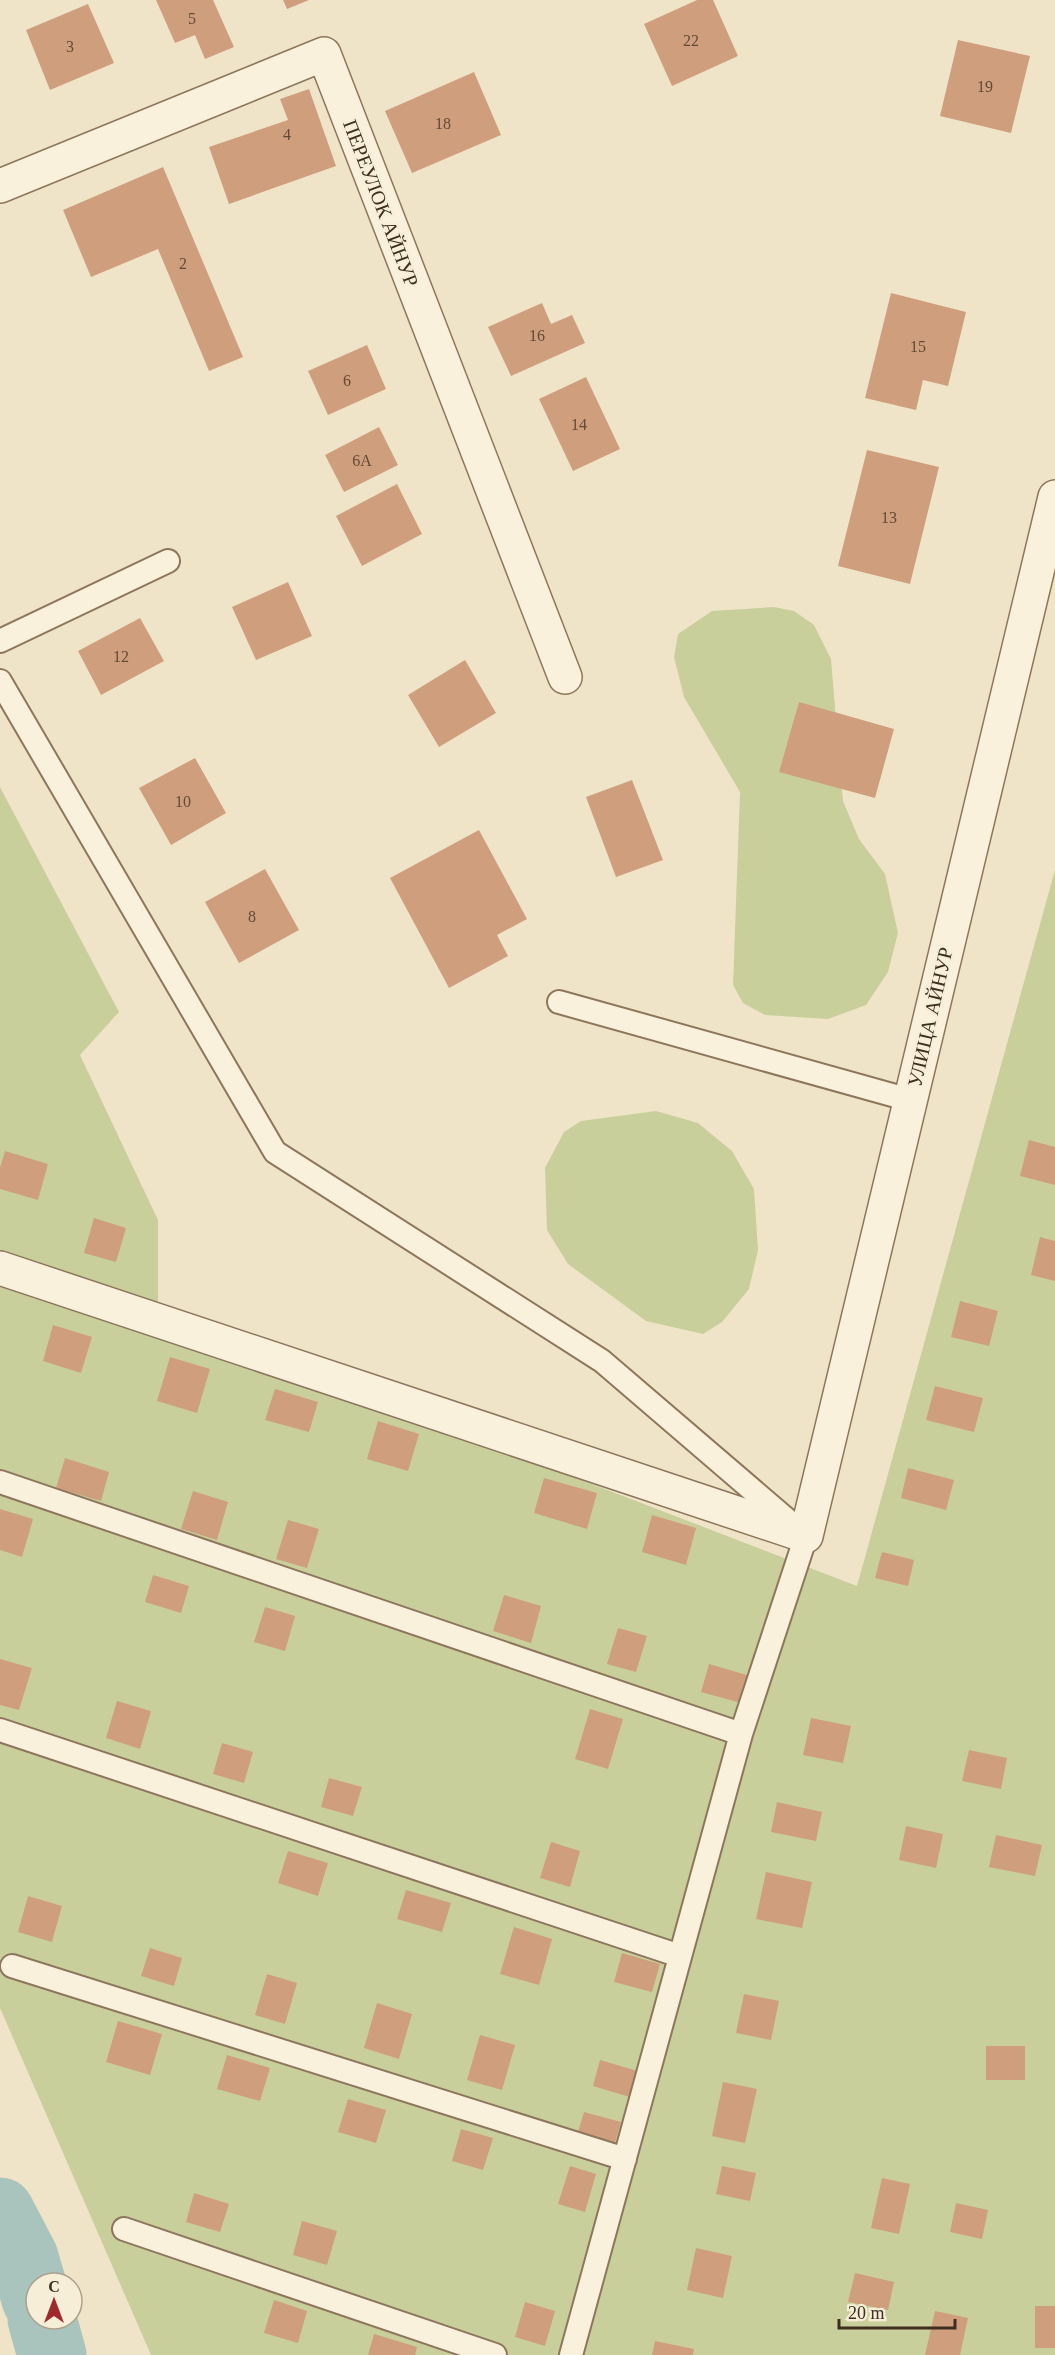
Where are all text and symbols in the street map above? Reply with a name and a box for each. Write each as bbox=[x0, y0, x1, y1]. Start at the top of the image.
house number: 5 bbox=[188, 10, 196, 27]
house number: 22 bbox=[683, 32, 699, 49]
house number: 3 bbox=[66, 38, 74, 55]
house number: 19 bbox=[977, 78, 993, 95]
house number: 18 bbox=[435, 115, 451, 132]
street label: ПЕРЕУЛОК АЙНУР bbox=[339, 116, 423, 290]
house number: 4 bbox=[283, 126, 291, 143]
house number: 2 bbox=[179, 255, 187, 272]
house number: 16 bbox=[529, 327, 545, 344]
house number: 15 bbox=[910, 338, 926, 355]
house number: 6 bbox=[343, 372, 351, 389]
house number: 14 bbox=[571, 416, 587, 433]
house number: 6А bbox=[352, 452, 372, 469]
house number: 13 bbox=[881, 509, 897, 526]
house number: 12 bbox=[113, 648, 129, 665]
house number: 10 bbox=[175, 793, 191, 810]
house number: 8 bbox=[248, 908, 256, 925]
street label: УЛИЦА АЙНУР bbox=[903, 945, 958, 1089]
north arrow bbox=[24, 2271, 84, 2331]
text: С bbox=[48, 2278, 60, 2295]
scale bar bbox=[839, 2292, 954, 2330]
text: 20 m bbox=[848, 2303, 885, 2323]

